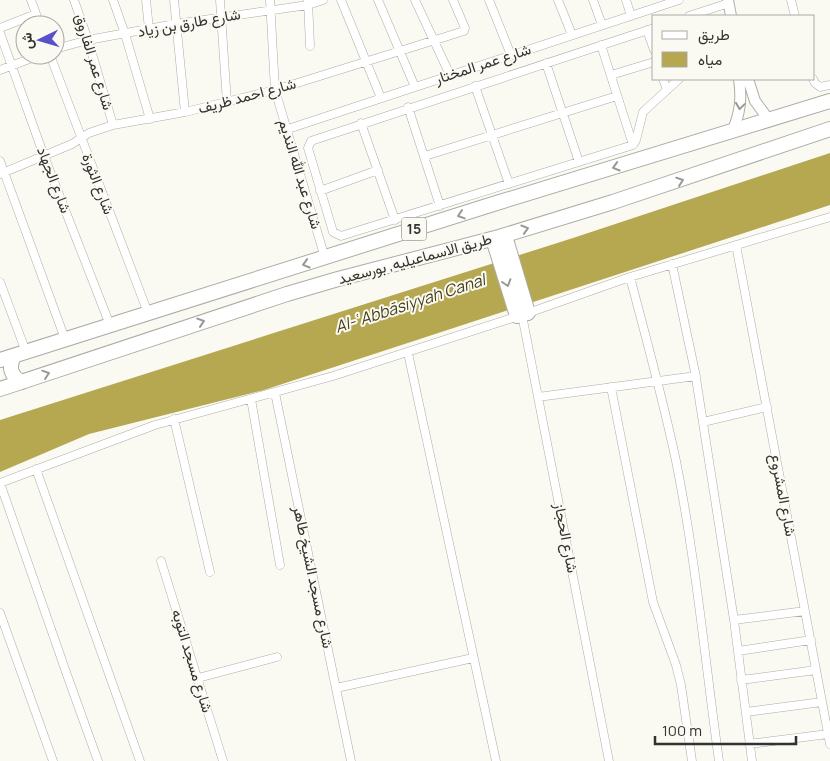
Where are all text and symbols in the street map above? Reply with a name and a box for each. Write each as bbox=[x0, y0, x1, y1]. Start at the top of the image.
street label: شارع طارق بن زياد bbox=[136, 3, 242, 43]
street label: شارع عمر الفاروق bbox=[69, 11, 119, 113]
north arrow bbox=[15, 15, 65, 65]
legend bbox=[652, 15, 815, 80]
text: طريق bbox=[698, 24, 730, 45]
text: ش bbox=[16, 32, 37, 50]
street label: شارع عمر المختار bbox=[431, 38, 534, 90]
text: مياه bbox=[698, 49, 722, 70]
street label: شارع احمد ظريف bbox=[196, 72, 299, 120]
one-way arrow bbox=[735, 102, 746, 110]
street label: شارع عبد الله النديم bbox=[273, 116, 327, 232]
street label: شارع الجهاد bbox=[31, 143, 77, 217]
street label: شارع الثورة bbox=[76, 150, 120, 218]
one-way arrow bbox=[612, 162, 621, 172]
one-way arrow bbox=[675, 177, 684, 187]
one-way arrow bbox=[457, 209, 465, 219]
road number: 15 bbox=[402, 218, 426, 240]
one-way arrow bbox=[520, 225, 528, 235]
street label: طريق الاسماعيليه, بورسعيد bbox=[336, 228, 494, 289]
one-way arrow bbox=[302, 258, 310, 268]
water label: Al-ʿAbbāsiyyah Canal bbox=[332, 268, 490, 338]
one-way arrow bbox=[501, 278, 511, 287]
one-way arrow bbox=[196, 318, 204, 328]
one-way arrow bbox=[42, 369, 50, 379]
street label: شارع المشروع bbox=[764, 452, 802, 538]
street label: شارع الحجاز bbox=[548, 500, 584, 575]
street label: شارع مسجد الشيخ طاهر bbox=[287, 503, 339, 650]
street label: شارع مسجد التوبه bbox=[166, 607, 218, 716]
scale bar bbox=[655, 714, 796, 746]
text: 100 m bbox=[662, 720, 702, 741]

